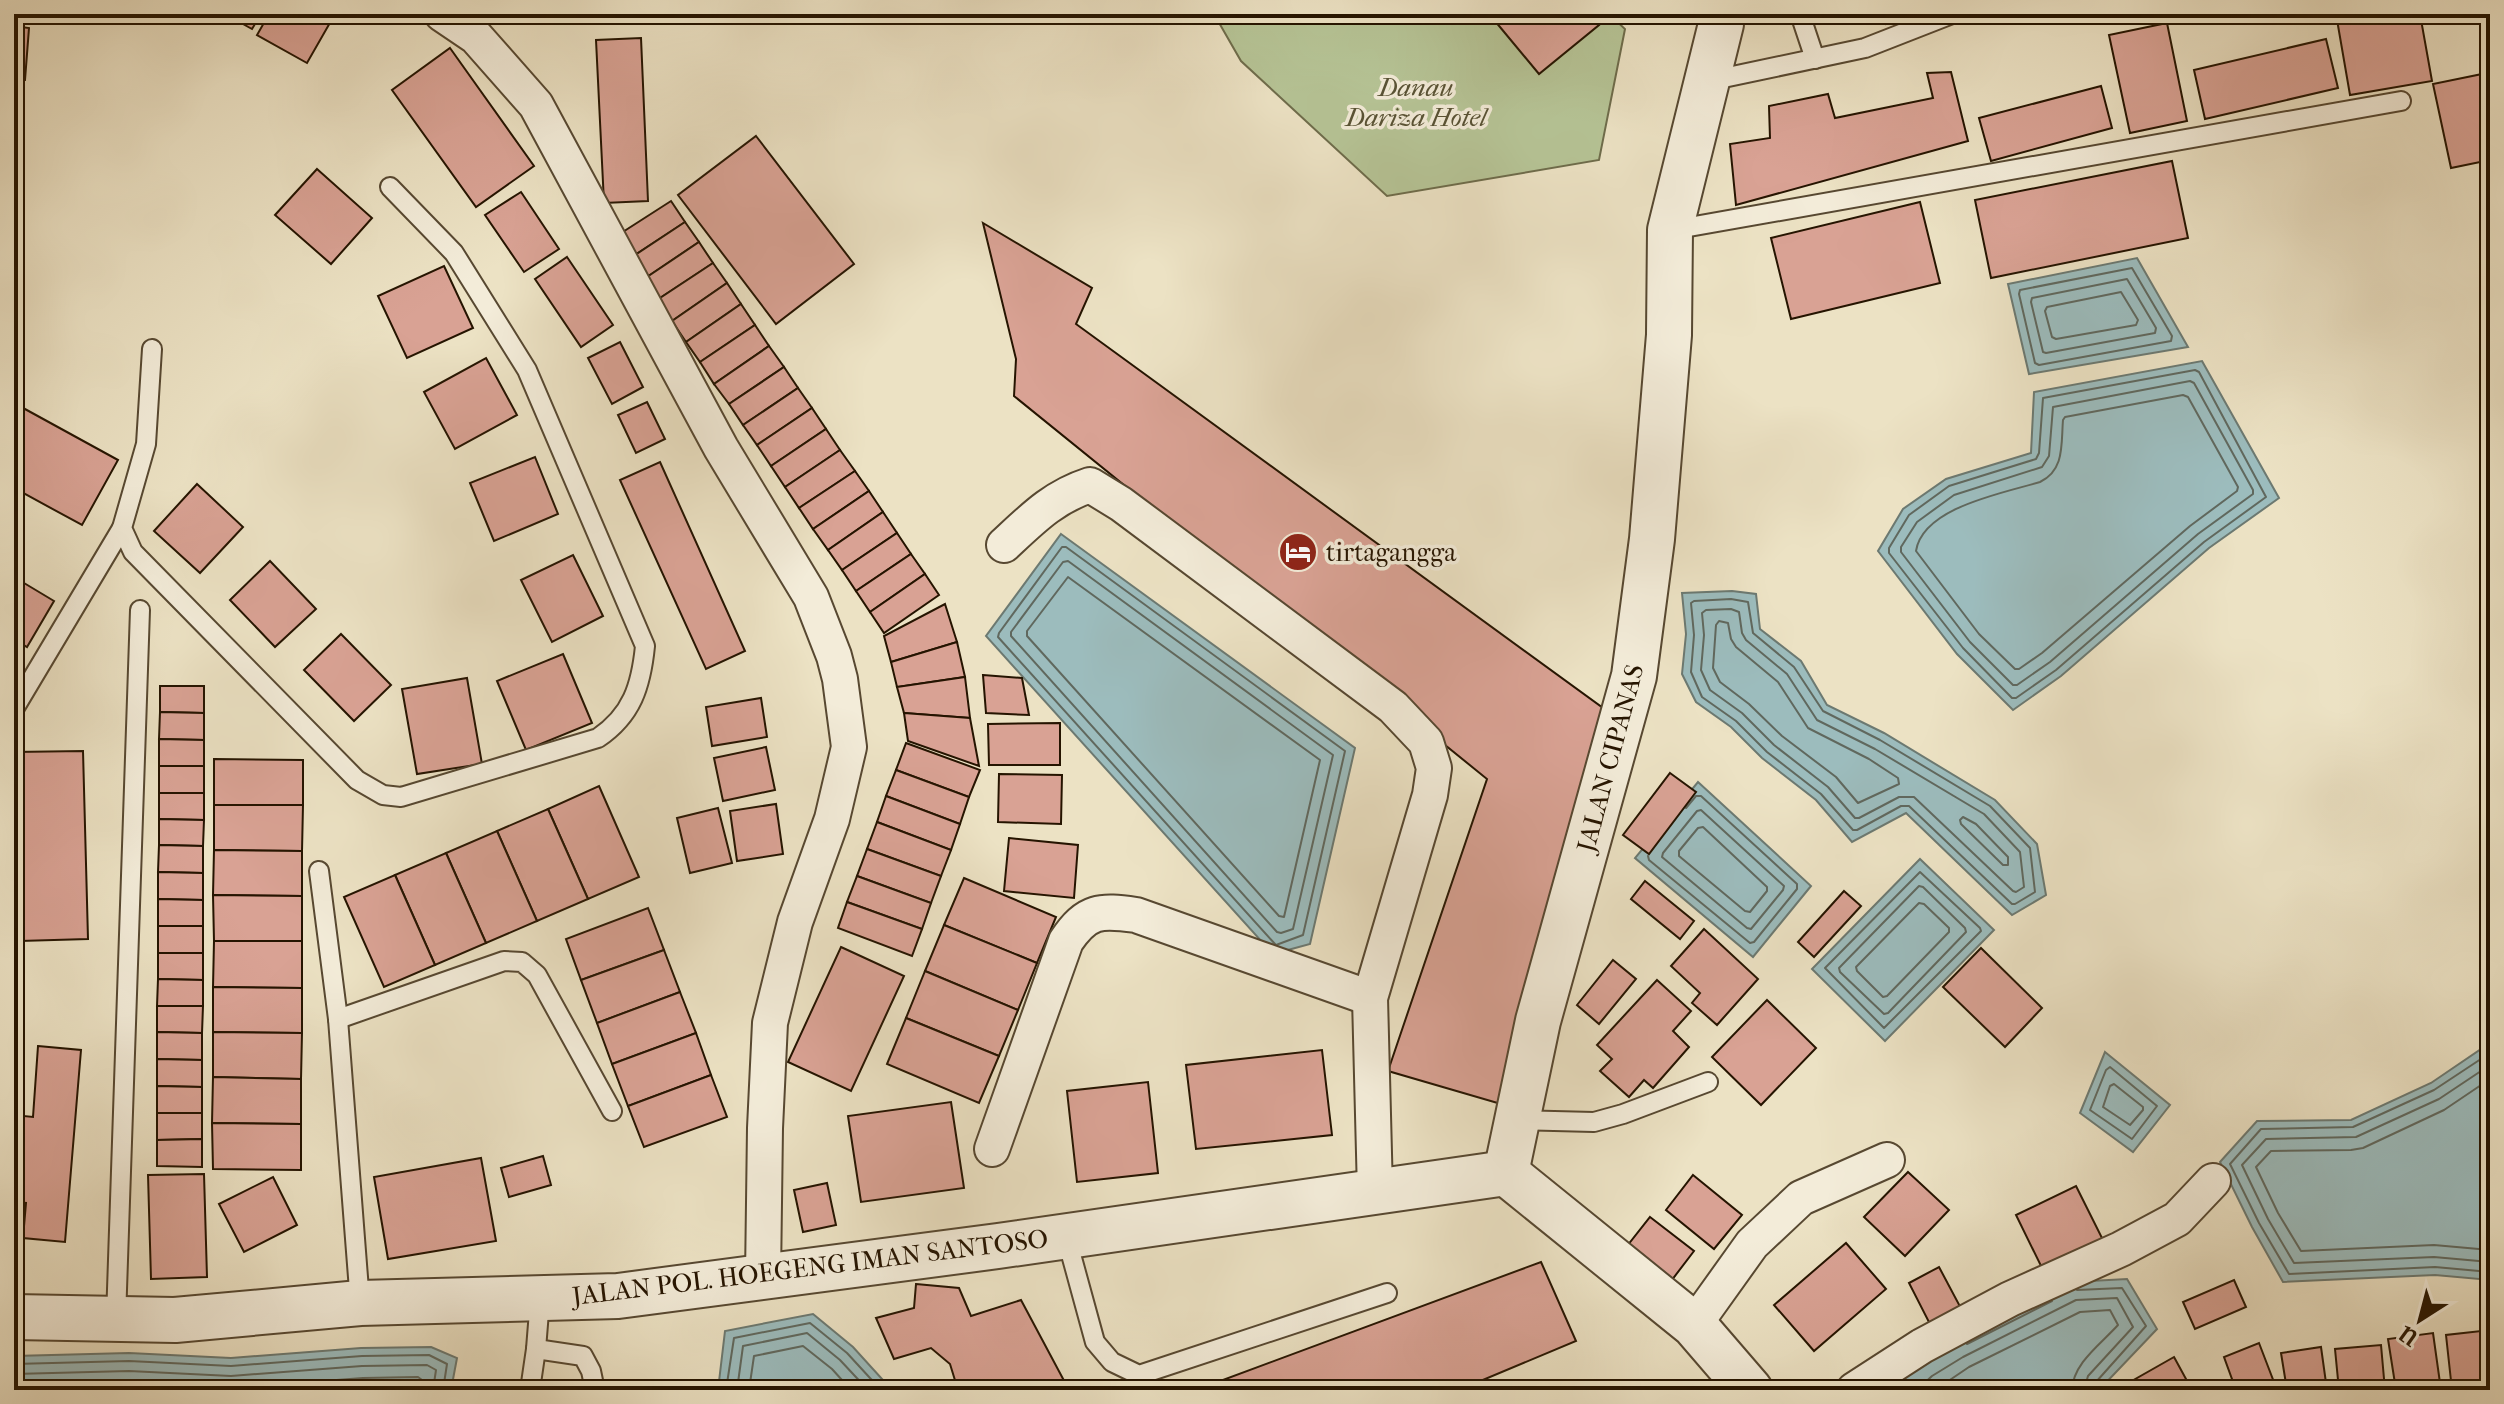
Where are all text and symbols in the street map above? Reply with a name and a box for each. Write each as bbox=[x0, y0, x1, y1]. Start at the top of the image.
park label: Danau Dariza Hotel bbox=[1344, 72, 1489, 133]
hotel icon: tirtagangga bbox=[1277, 531, 1319, 573]
place label: tirtagangga bbox=[1326, 537, 1457, 568]
street label: JALAN CIPANAS bbox=[1570, 661, 1650, 857]
street label: JALAN POL. HOEGENG IMAN SANTOSO bbox=[568, 1223, 1050, 1312]
north arrow bbox=[2380, 1280, 2460, 1360]
text: U bbox=[2394, 1319, 2424, 1352]

